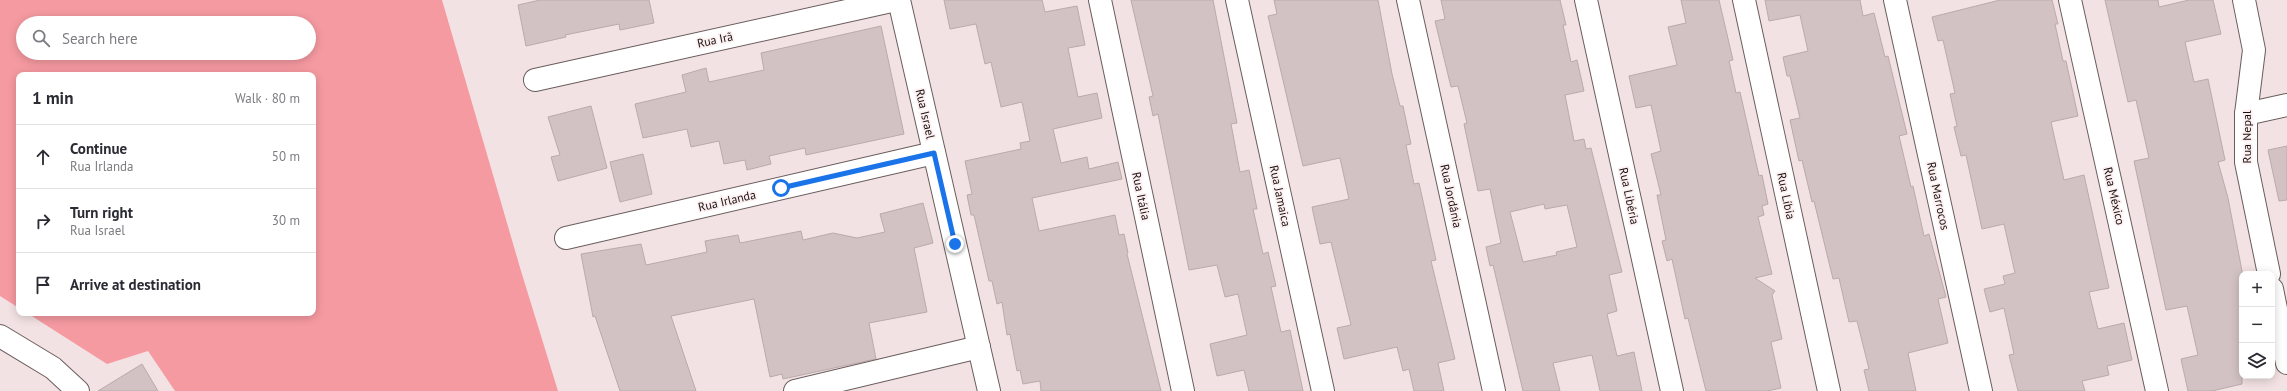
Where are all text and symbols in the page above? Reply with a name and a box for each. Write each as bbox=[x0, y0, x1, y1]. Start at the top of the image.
search box bbox=[16, 16, 316, 60]
icon: search bbox=[30, 27, 52, 49]
street label: Rua Irã bbox=[696, 28, 734, 51]
text: Search here bbox=[62, 29, 138, 48]
text: 1 min bbox=[32, 87, 73, 109]
street label: Rua Israel bbox=[912, 87, 939, 141]
text: Walk · 80 m bbox=[235, 90, 300, 107]
street label: Rua Nepal bbox=[2239, 110, 2254, 163]
text: Continue bbox=[70, 139, 127, 158]
icon: ahead bbox=[32, 146, 54, 168]
text: 50 m bbox=[272, 148, 300, 165]
text: Rua Irlanda bbox=[70, 158, 134, 175]
street label: Rua Marrocos bbox=[1924, 160, 1953, 231]
street label: Rua Jordânia bbox=[1437, 163, 1466, 229]
street label: Rua Jamaica bbox=[1267, 164, 1294, 228]
street label: Rua México bbox=[2101, 165, 2128, 226]
street label: Rua Libéria bbox=[1616, 166, 1643, 226]
street label: Rua Itália bbox=[1129, 170, 1154, 221]
street label: Rua Líbia bbox=[1774, 171, 1799, 221]
route start bbox=[772, 179, 790, 197]
street label: Rua Irlanda bbox=[697, 187, 757, 214]
text: Turn right bbox=[70, 203, 133, 222]
icon: right bbox=[32, 210, 54, 232]
text: 30 m bbox=[272, 212, 300, 229]
text: Rua Israel bbox=[70, 222, 125, 239]
route end bbox=[946, 235, 964, 253]
map controls bbox=[2239, 271, 2275, 379]
button: + bbox=[2239, 271, 2275, 307]
icon: arrive bbox=[32, 274, 54, 296]
text: Arrive at destination bbox=[70, 275, 201, 294]
button: − bbox=[2239, 307, 2275, 343]
button: layers bbox=[2239, 343, 2275, 379]

